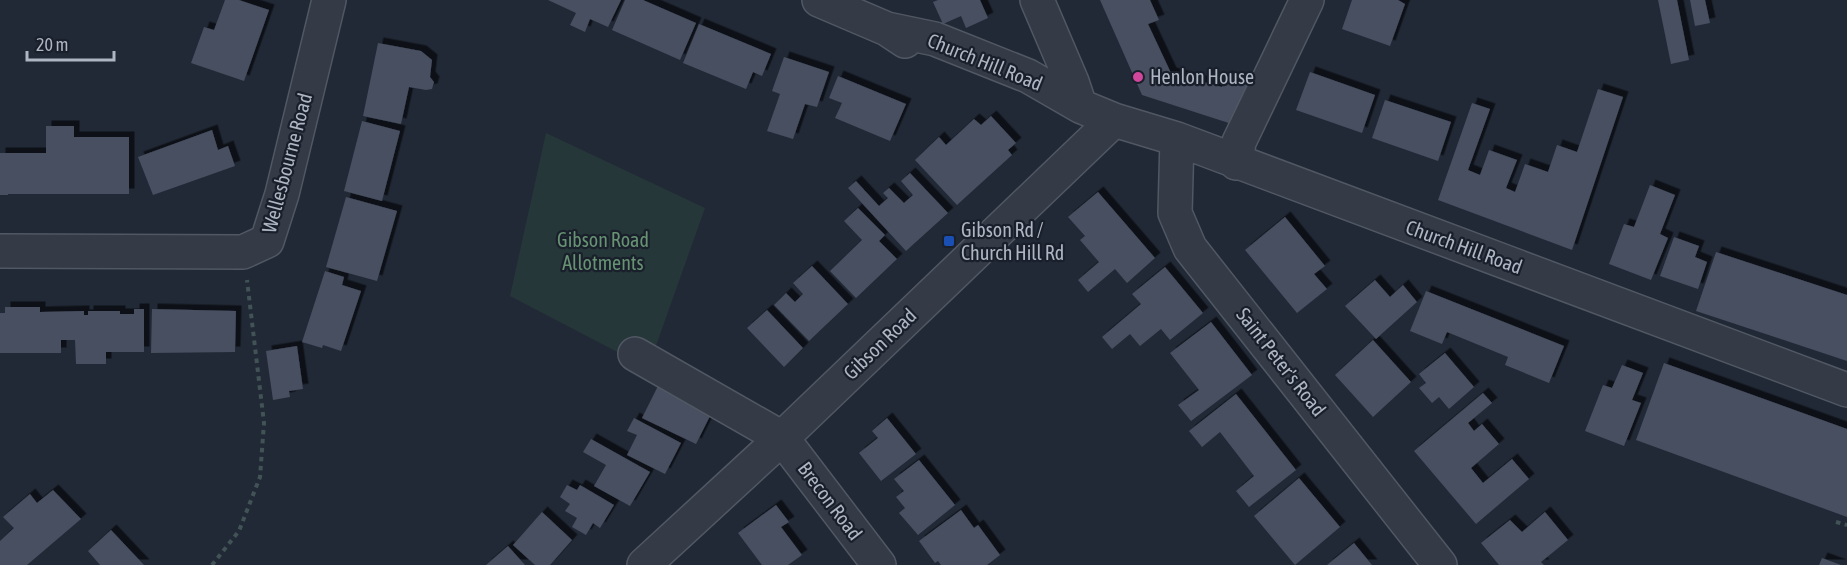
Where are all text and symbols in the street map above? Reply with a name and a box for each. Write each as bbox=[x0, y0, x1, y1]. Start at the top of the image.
scale bar bbox=[27, 24, 114, 62]
street label: Church Hill Road bbox=[924, 28, 1046, 95]
text: 20 m bbox=[36, 34, 68, 55]
place label: Henlon House bbox=[1150, 65, 1254, 88]
marker: Henlon House bbox=[1131, 70, 1145, 84]
street label: Wellesbourne Road bbox=[257, 91, 316, 235]
street label: Church Hill Road bbox=[1403, 215, 1525, 278]
place label: Gibson Rd / Church Hill Rd bbox=[961, 218, 1064, 264]
park label: Gibson Road Allotments bbox=[557, 228, 649, 274]
marker: Gibson Rd / Church Hill Rd bbox=[942, 234, 956, 248]
street label: Gibson Road bbox=[839, 303, 921, 384]
street label: Saint Peter's Road bbox=[1232, 303, 1331, 420]
street label: Brecon Road bbox=[794, 457, 867, 544]

